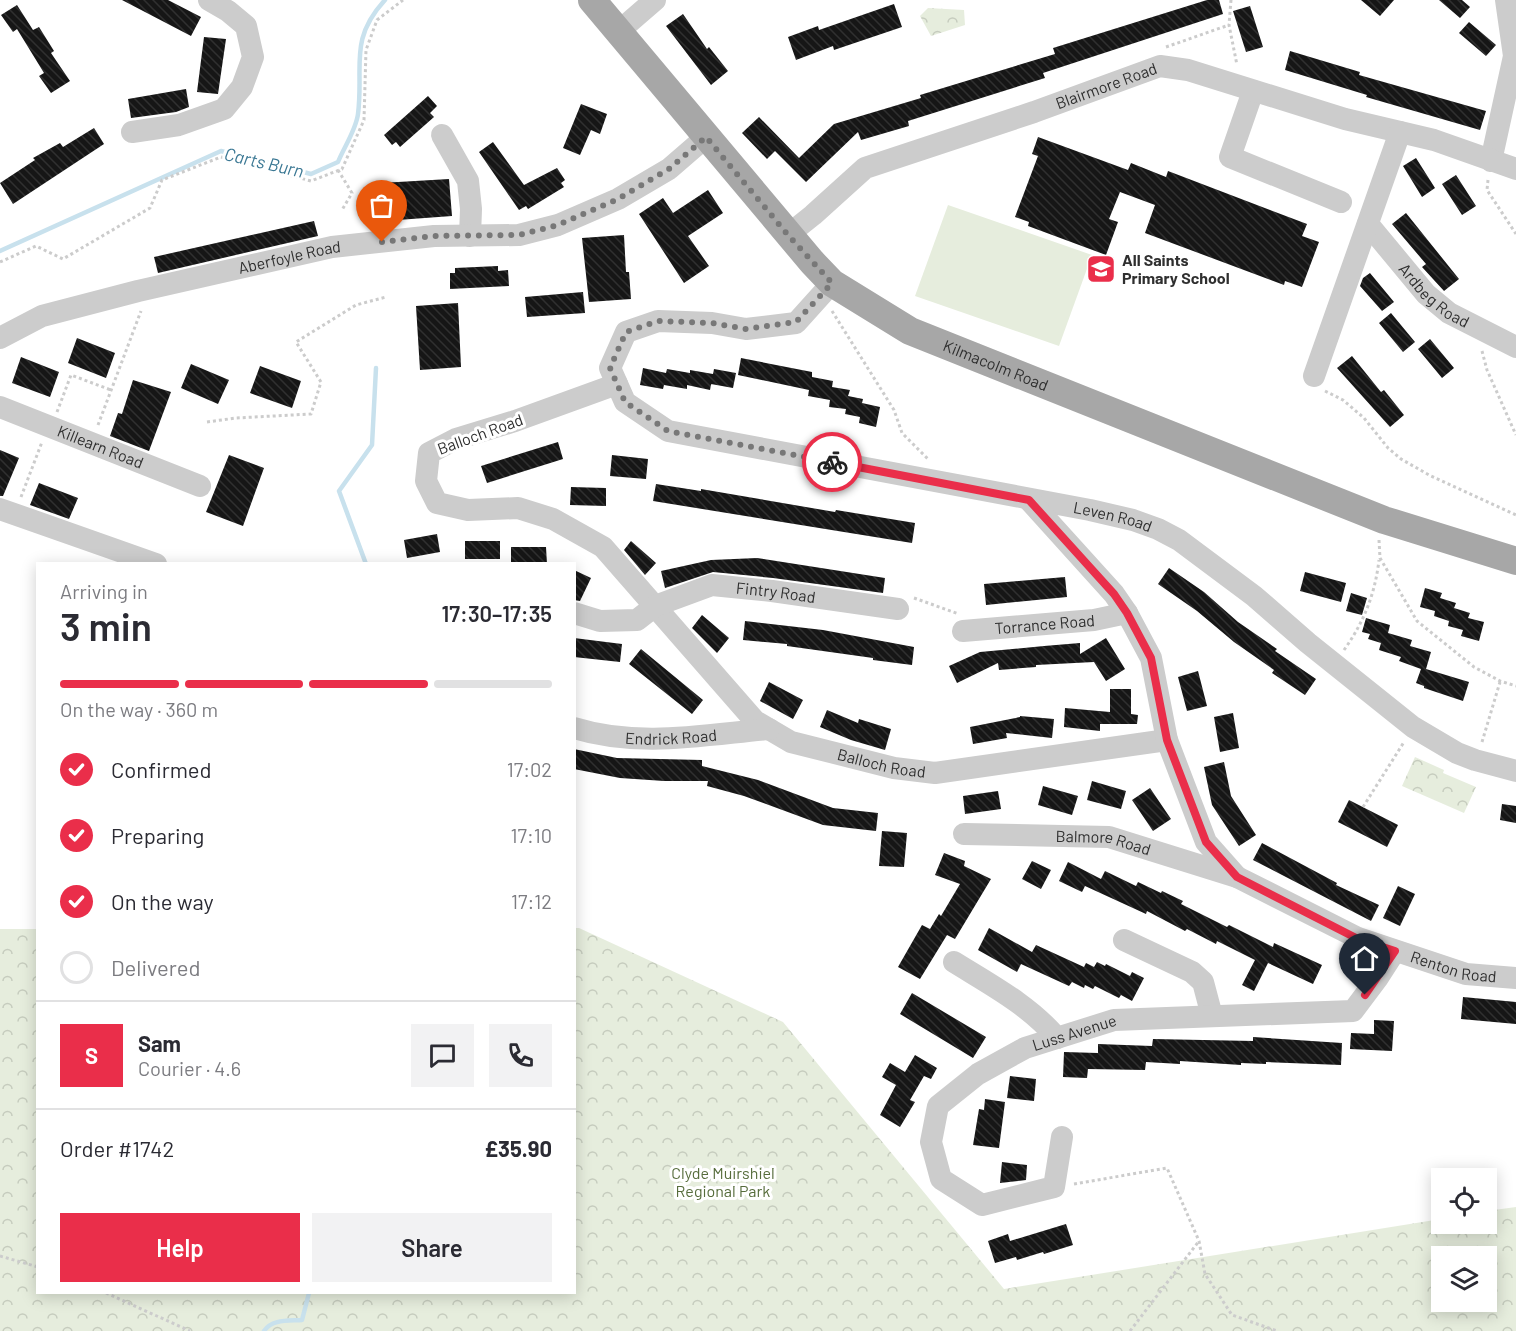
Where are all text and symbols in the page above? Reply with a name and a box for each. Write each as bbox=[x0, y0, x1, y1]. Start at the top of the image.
street label: Blairmore Road bbox=[1053, 58, 1159, 112]
water label: Carts Burn bbox=[222, 142, 306, 182]
pin bbox=[356, 180, 407, 242]
icon: bag bbox=[365, 189, 398, 222]
street label: Aberfoyle Road bbox=[236, 236, 342, 277]
place label: All Saints Primary School bbox=[1122, 250, 1230, 287]
school or university icon: All Saints Primary School bbox=[1085, 253, 1117, 285]
street label: Ardbeg Road bbox=[1395, 259, 1473, 331]
street label: Kilmacolm Road bbox=[941, 335, 1051, 394]
street label: Balloch Road bbox=[434, 409, 525, 458]
street label: Killearn Road bbox=[55, 421, 146, 472]
courier bbox=[802, 432, 862, 492]
icon: bike bbox=[816, 446, 849, 479]
street label: Leven Road bbox=[1072, 497, 1155, 535]
street label: Fintry Road bbox=[735, 577, 817, 606]
text: Arriving in bbox=[60, 579, 148, 603]
text: 17:30–17:35 bbox=[442, 600, 552, 626]
text: 3 min bbox=[60, 602, 152, 649]
street label: Torrance Road bbox=[994, 610, 1096, 637]
text: On the way · 360 m bbox=[60, 697, 218, 721]
street label: Endrick Road bbox=[624, 725, 718, 748]
street label: Balloch Road bbox=[836, 744, 927, 781]
icon: check bbox=[60, 753, 93, 786]
text: Confirmed bbox=[111, 756, 211, 782]
text: 17:02 bbox=[507, 757, 552, 781]
icon: check bbox=[60, 819, 93, 852]
text: Preparing bbox=[111, 822, 204, 848]
text: 17:10 bbox=[510, 823, 552, 847]
street label: Balmore Road bbox=[1056, 826, 1153, 858]
icon: check bbox=[60, 885, 93, 918]
text: On the way bbox=[111, 888, 214, 914]
text: 17:12 bbox=[511, 889, 552, 913]
pin bbox=[1339, 933, 1390, 995]
icon: home bbox=[1348, 942, 1381, 975]
street label: Renton Road bbox=[1408, 946, 1497, 985]
text: Delivered bbox=[111, 954, 200, 980]
street label: Luss Avenue bbox=[1030, 1010, 1118, 1054]
button: chat bbox=[411, 1024, 474, 1087]
button: phone bbox=[489, 1024, 552, 1087]
text: Sam bbox=[138, 1030, 181, 1056]
text: S bbox=[85, 1042, 98, 1068]
text: Courier · 4.6 bbox=[138, 1056, 241, 1080]
text: Order #1742 bbox=[60, 1135, 174, 1161]
text: £35.90 bbox=[485, 1135, 552, 1161]
park label: Clyde Muirshiel Regional Park bbox=[671, 1163, 775, 1200]
map controls bbox=[1431, 1168, 1497, 1312]
button: locate bbox=[1431, 1168, 1497, 1234]
button: Help bbox=[60, 1213, 300, 1282]
button: Share bbox=[312, 1213, 552, 1282]
button: layers bbox=[1431, 1246, 1497, 1312]

